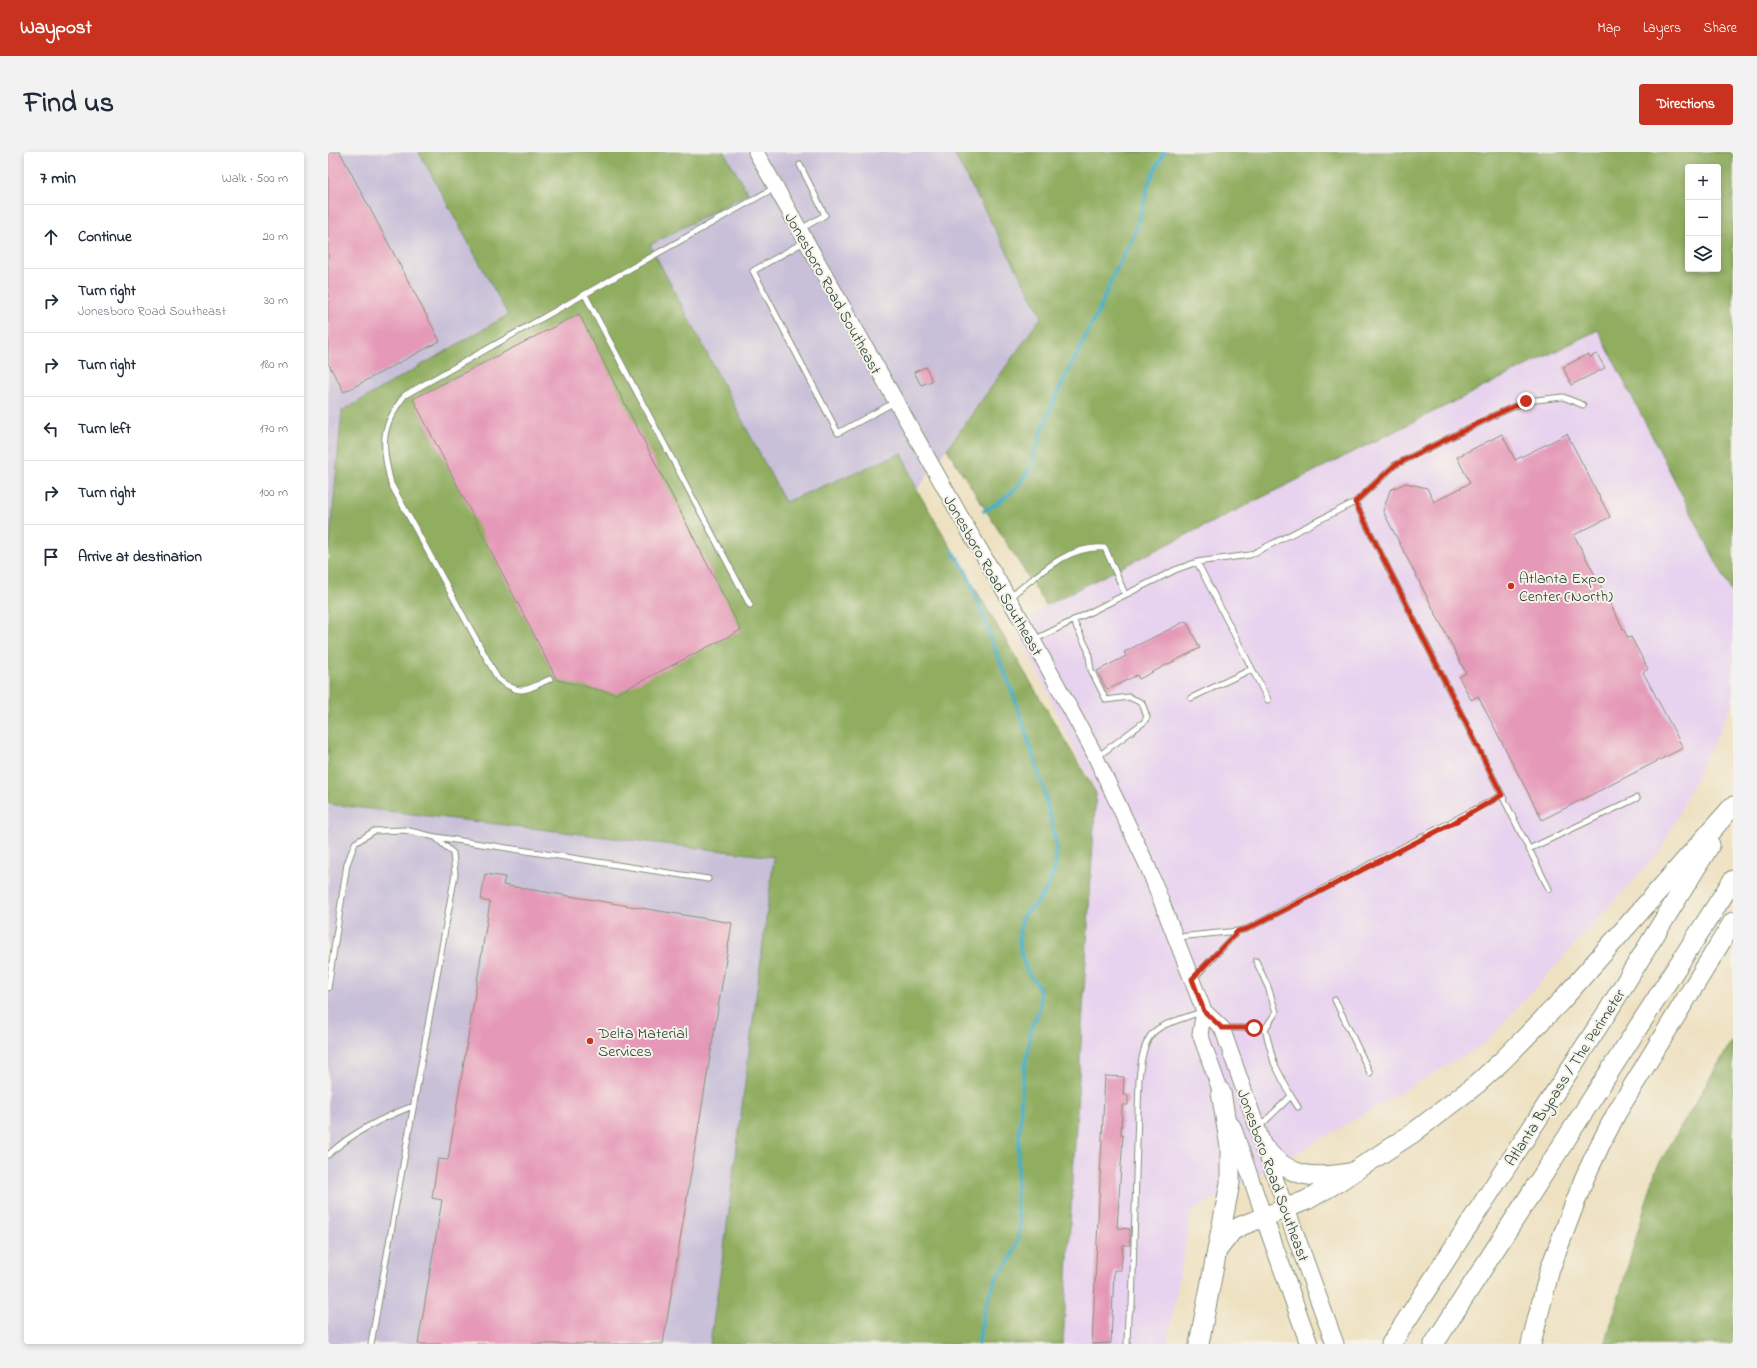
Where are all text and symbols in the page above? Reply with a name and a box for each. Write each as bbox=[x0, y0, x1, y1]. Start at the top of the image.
text: Waypost bbox=[20, 15, 92, 42]
text: Map bbox=[1597, 18, 1621, 39]
text: Layers bbox=[1643, 18, 1681, 39]
text: Share bbox=[1703, 18, 1737, 39]
text: Find us bbox=[24, 84, 114, 125]
button: Directions bbox=[1639, 84, 1733, 125]
map controls bbox=[1685, 164, 1721, 272]
button: + bbox=[1685, 164, 1721, 200]
text: 7 min bbox=[40, 166, 76, 191]
text: Walk · 500 m bbox=[222, 169, 288, 188]
button: − bbox=[1685, 200, 1721, 236]
street label: Jonesboro Road Southeast bbox=[778, 208, 887, 380]
icon: ahead bbox=[40, 226, 62, 248]
text: Continue bbox=[78, 226, 132, 248]
text: 20 m bbox=[263, 227, 288, 246]
button: layers bbox=[1685, 236, 1721, 272]
text: Turn right bbox=[78, 280, 136, 302]
icon: right bbox=[40, 290, 62, 312]
text: 30 m bbox=[264, 291, 288, 310]
text: Jonesboro Road Southeast bbox=[78, 302, 226, 321]
icon: right bbox=[40, 354, 62, 376]
text: Turn right bbox=[78, 354, 136, 376]
text: 180 m bbox=[260, 355, 288, 374]
route end bbox=[1517, 392, 1535, 410]
icon: left bbox=[40, 418, 62, 440]
text: Turn left bbox=[78, 418, 131, 440]
text: 170 m bbox=[260, 419, 288, 438]
icon: right bbox=[40, 482, 62, 504]
text: Turn right bbox=[78, 482, 136, 504]
text: 100 m bbox=[259, 483, 288, 502]
street label: Jonesboro Road Southeast bbox=[936, 491, 1049, 661]
icon: arrive bbox=[40, 546, 62, 568]
text: Arrive at destination bbox=[78, 546, 202, 568]
place label: Atlanta Expo Center (North) bbox=[1519, 567, 1613, 609]
marker: Atlanta Expo Center (North) bbox=[1506, 581, 1516, 591]
street label: Atlanta Bypass / The Perimeter bbox=[1499, 985, 1632, 1171]
route start bbox=[1245, 1019, 1263, 1037]
place label: Delta Material Services bbox=[597, 1022, 688, 1064]
marker: Delta Material Services bbox=[585, 1036, 595, 1046]
street label: Jonesboro Road Southeast bbox=[1230, 1086, 1315, 1266]

